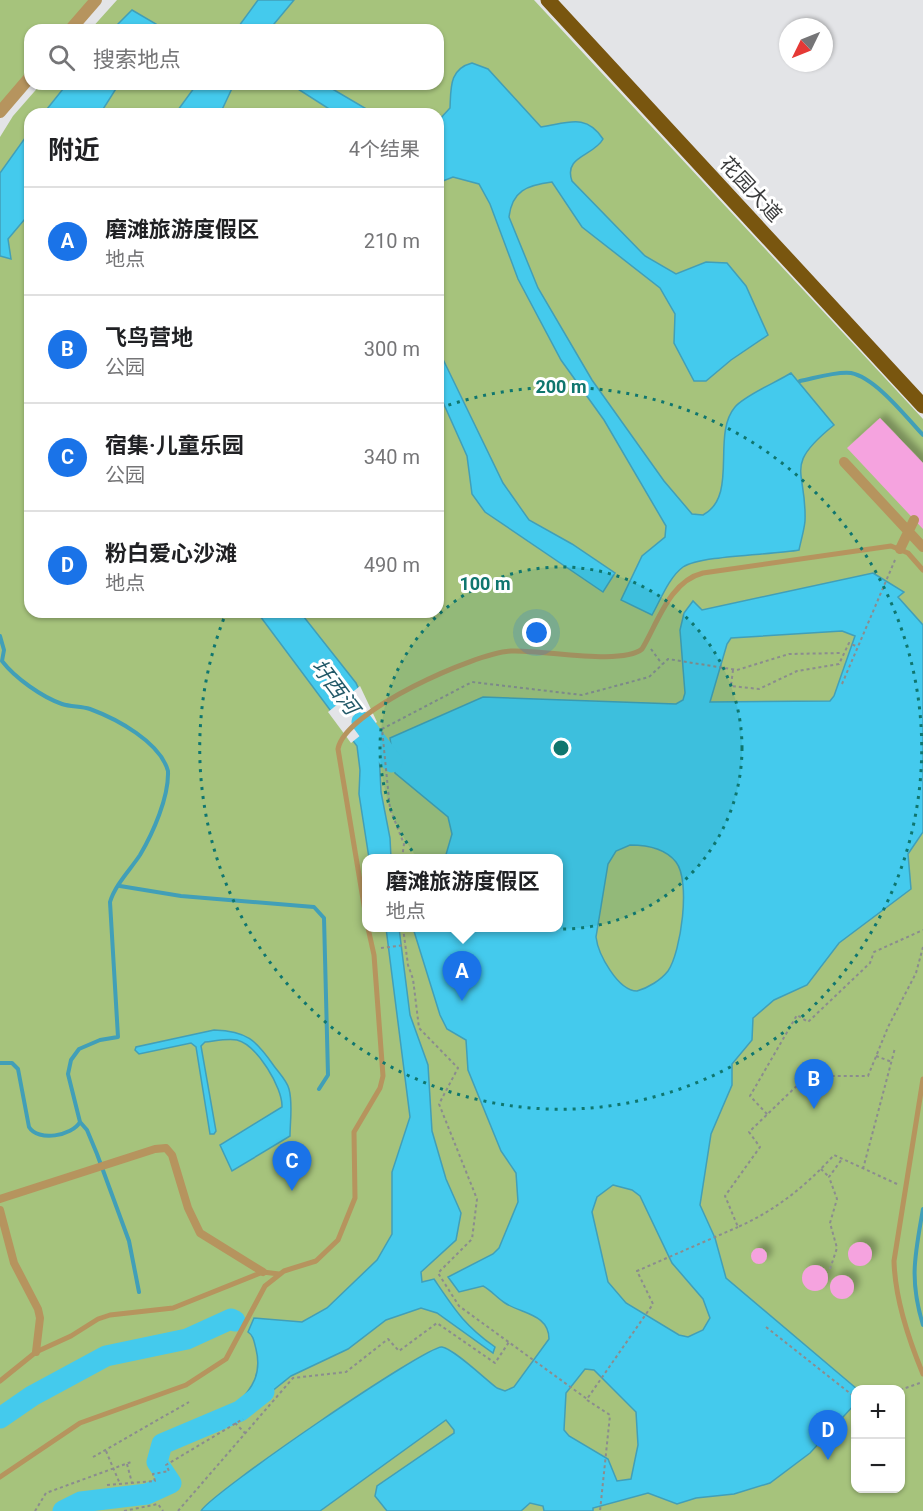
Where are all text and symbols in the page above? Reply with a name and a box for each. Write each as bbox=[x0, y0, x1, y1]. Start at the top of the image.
north arrow bbox=[779, 18, 833, 72]
search box bbox=[24, 24, 444, 90]
icon: search bbox=[45, 41, 78, 74]
text: 搜索地点 bbox=[93, 47, 181, 72]
text: 附近 bbox=[48, 135, 100, 165]
text: 4个结果 bbox=[349, 137, 420, 161]
street label: 花园大道 bbox=[715, 152, 787, 226]
text: 磨滩旅游度假区 bbox=[105, 217, 259, 242]
text: A bbox=[61, 229, 74, 253]
text: 210 m bbox=[364, 229, 420, 253]
text: 地点 bbox=[105, 247, 145, 271]
text: 飞鸟营地 bbox=[105, 325, 193, 350]
text: B bbox=[61, 337, 74, 361]
text: 300 m bbox=[364, 337, 420, 361]
text: 公园 bbox=[105, 355, 145, 379]
text: 200 m bbox=[535, 376, 587, 397]
text: 宿集·儿童乐园 bbox=[105, 433, 244, 458]
text: C bbox=[61, 445, 74, 469]
text: 340 m bbox=[364, 445, 420, 469]
text: 公园 bbox=[105, 463, 145, 487]
text: 粉白爱心沙滩 bbox=[105, 541, 237, 566]
text: D bbox=[61, 553, 74, 577]
text: 490 m bbox=[364, 553, 420, 577]
text: 地点 bbox=[105, 571, 145, 595]
text: 100 m bbox=[459, 573, 511, 594]
your location bbox=[522, 618, 551, 647]
water label: 圩西河 bbox=[306, 655, 366, 723]
centre of rings bbox=[551, 738, 571, 758]
popup bbox=[362, 854, 563, 932]
text: 磨滩旅游度假区 bbox=[385, 869, 540, 894]
text: 地点 bbox=[385, 899, 425, 923]
pin: A bbox=[442, 952, 482, 1001]
pin: B bbox=[794, 1060, 834, 1109]
pin: C bbox=[272, 1142, 312, 1191]
map controls bbox=[851, 1385, 905, 1493]
button: + bbox=[851, 1385, 905, 1439]
pin: D bbox=[808, 1410, 848, 1460]
button: − bbox=[851, 1439, 905, 1493]

